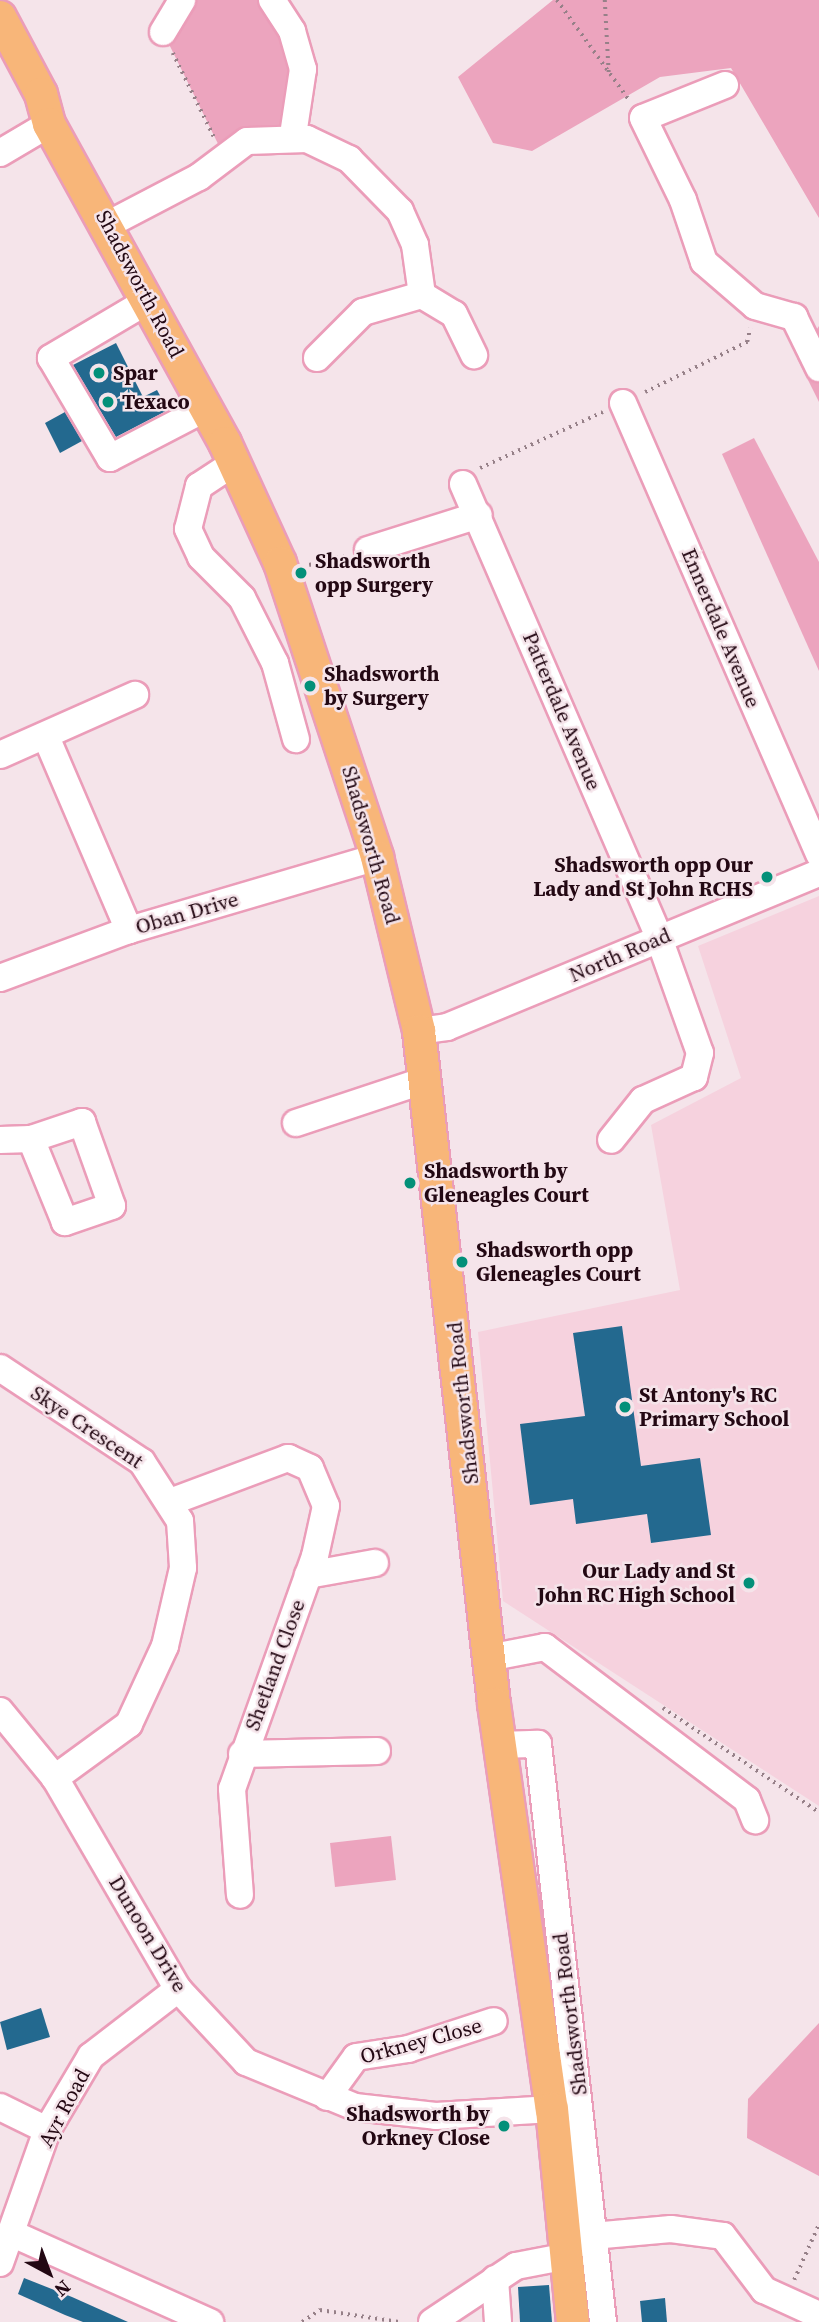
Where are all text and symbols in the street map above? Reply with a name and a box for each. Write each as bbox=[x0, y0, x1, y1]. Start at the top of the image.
street label: Shadsworth Road bbox=[91, 206, 189, 362]
place label: Spar bbox=[113, 360, 158, 386]
marker: Spar bbox=[91, 365, 107, 381]
place label: Texaco bbox=[122, 389, 190, 415]
marker: Texaco bbox=[100, 394, 116, 410]
street label: Ennerdale Avenue bbox=[676, 545, 766, 711]
place label: Shadsworth opp Surgery bbox=[315, 548, 433, 598]
marker: Shadsworth opp Surgery bbox=[293, 565, 309, 581]
street label: Patterdale Avenue bbox=[517, 628, 607, 794]
place label: Shadsworth by Surgery bbox=[324, 661, 439, 711]
marker: Shadsworth by Surgery bbox=[302, 678, 318, 694]
street label: Shadsworth Road bbox=[336, 763, 406, 927]
place label: Shadsworth opp Our Lady and St John RCHS bbox=[533, 852, 753, 902]
marker: Shadsworth opp Our Lady and St John RCHS bbox=[759, 869, 775, 885]
street label: Oban Drive bbox=[133, 886, 241, 940]
street label: North Road bbox=[565, 922, 675, 988]
place label: Shadsworth by Gleneagles Court bbox=[424, 1158, 589, 1208]
marker: Shadsworth by Gleneagles Court bbox=[402, 1175, 418, 1191]
place label: Shadsworth opp Gleneagles Court bbox=[476, 1237, 641, 1287]
marker: Shadsworth opp Gleneagles Court bbox=[454, 1254, 470, 1270]
street label: Shadsworth Road bbox=[442, 1321, 484, 1485]
street label: Skye Crescent bbox=[26, 1380, 148, 1474]
place label: St Antony's RC Primary School bbox=[639, 1382, 789, 1432]
marker: St Antony's RC Primary School bbox=[617, 1399, 633, 1415]
place label: Our Lady and St John RC High School bbox=[537, 1558, 735, 1608]
marker: Our Lady and St John RC High School bbox=[741, 1575, 757, 1591]
street label: Shetland Close bbox=[240, 1596, 310, 1734]
street label: Dunoon Drive bbox=[103, 1871, 193, 1997]
street label: Shadsworth Road bbox=[548, 1931, 592, 2097]
street label: Orkney Close bbox=[358, 2013, 484, 2069]
street label: Ayr Road bbox=[33, 2065, 95, 2151]
place label: Shadsworth by Orkney Close bbox=[346, 2101, 490, 2151]
marker: Shadsworth by Orkney Close bbox=[496, 2118, 512, 2134]
north arrow bbox=[14, 2238, 84, 2308]
text: N bbox=[49, 2274, 77, 2303]

